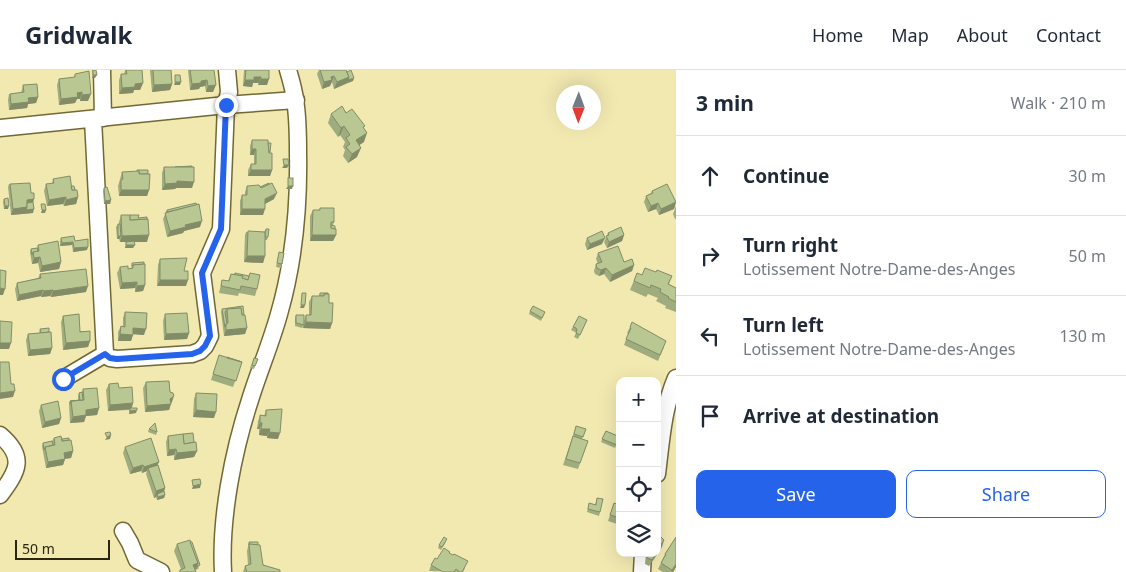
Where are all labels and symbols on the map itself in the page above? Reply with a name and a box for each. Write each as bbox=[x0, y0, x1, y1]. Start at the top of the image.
north arrow bbox=[556, 85, 601, 130]
route end bbox=[215, 94, 238, 117]
route start bbox=[52, 368, 75, 391]
scale bar bbox=[15, 537, 110, 560]

